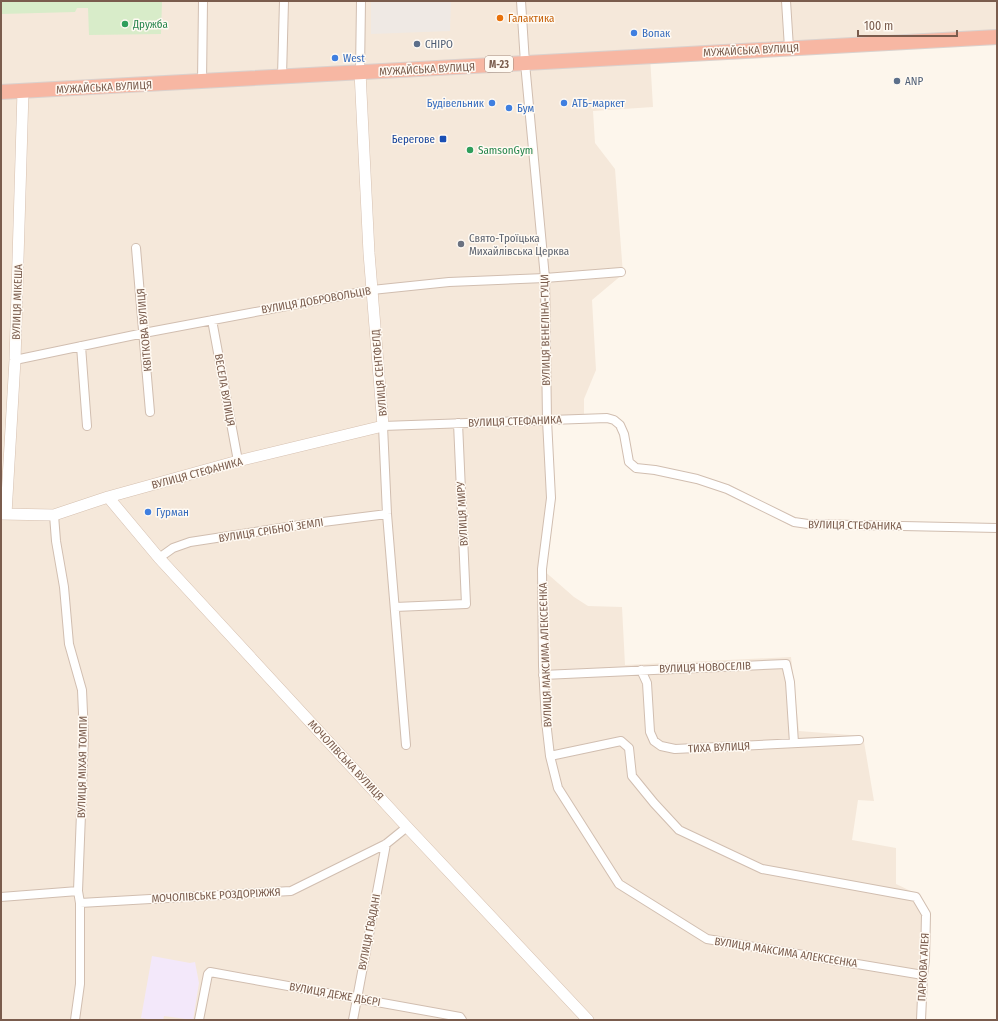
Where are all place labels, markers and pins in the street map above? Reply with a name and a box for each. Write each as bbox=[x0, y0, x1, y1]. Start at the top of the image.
place label: Галактика bbox=[508, 12, 554, 25]
marker: Галактика bbox=[495, 13, 505, 23]
place label: Дружба bbox=[132, 18, 168, 31]
marker: Дружба bbox=[120, 19, 130, 29]
place label: Вопак bbox=[642, 27, 671, 40]
marker: Вопак bbox=[629, 28, 639, 38]
place label: CHIPO bbox=[425, 38, 453, 51]
marker: CHIPO bbox=[412, 39, 422, 49]
place label: West bbox=[343, 52, 365, 65]
marker: West bbox=[330, 53, 340, 63]
place label: ANP bbox=[905, 75, 923, 88]
marker: ANP bbox=[892, 76, 902, 86]
place label: Будівельник bbox=[427, 97, 485, 110]
place label: АТБ-маркет bbox=[572, 97, 625, 110]
marker: Будівельник bbox=[487, 98, 497, 108]
marker: АТБ-маркет bbox=[559, 98, 569, 108]
place label: Бум bbox=[517, 102, 535, 115]
marker: Бум bbox=[504, 103, 514, 113]
place label: Берегове bbox=[392, 133, 435, 146]
marker: Берегове bbox=[438, 134, 448, 144]
place label: SamsonGym bbox=[478, 144, 533, 157]
marker: SamsonGym bbox=[465, 145, 475, 155]
place label: Свято-Троїцька Михайлівська Церква bbox=[469, 232, 569, 258]
marker: Свято-Троїцька Михайлівська Церква bbox=[456, 239, 466, 249]
place label: Гурман bbox=[156, 506, 189, 519]
marker: Гурман bbox=[143, 507, 153, 517]

